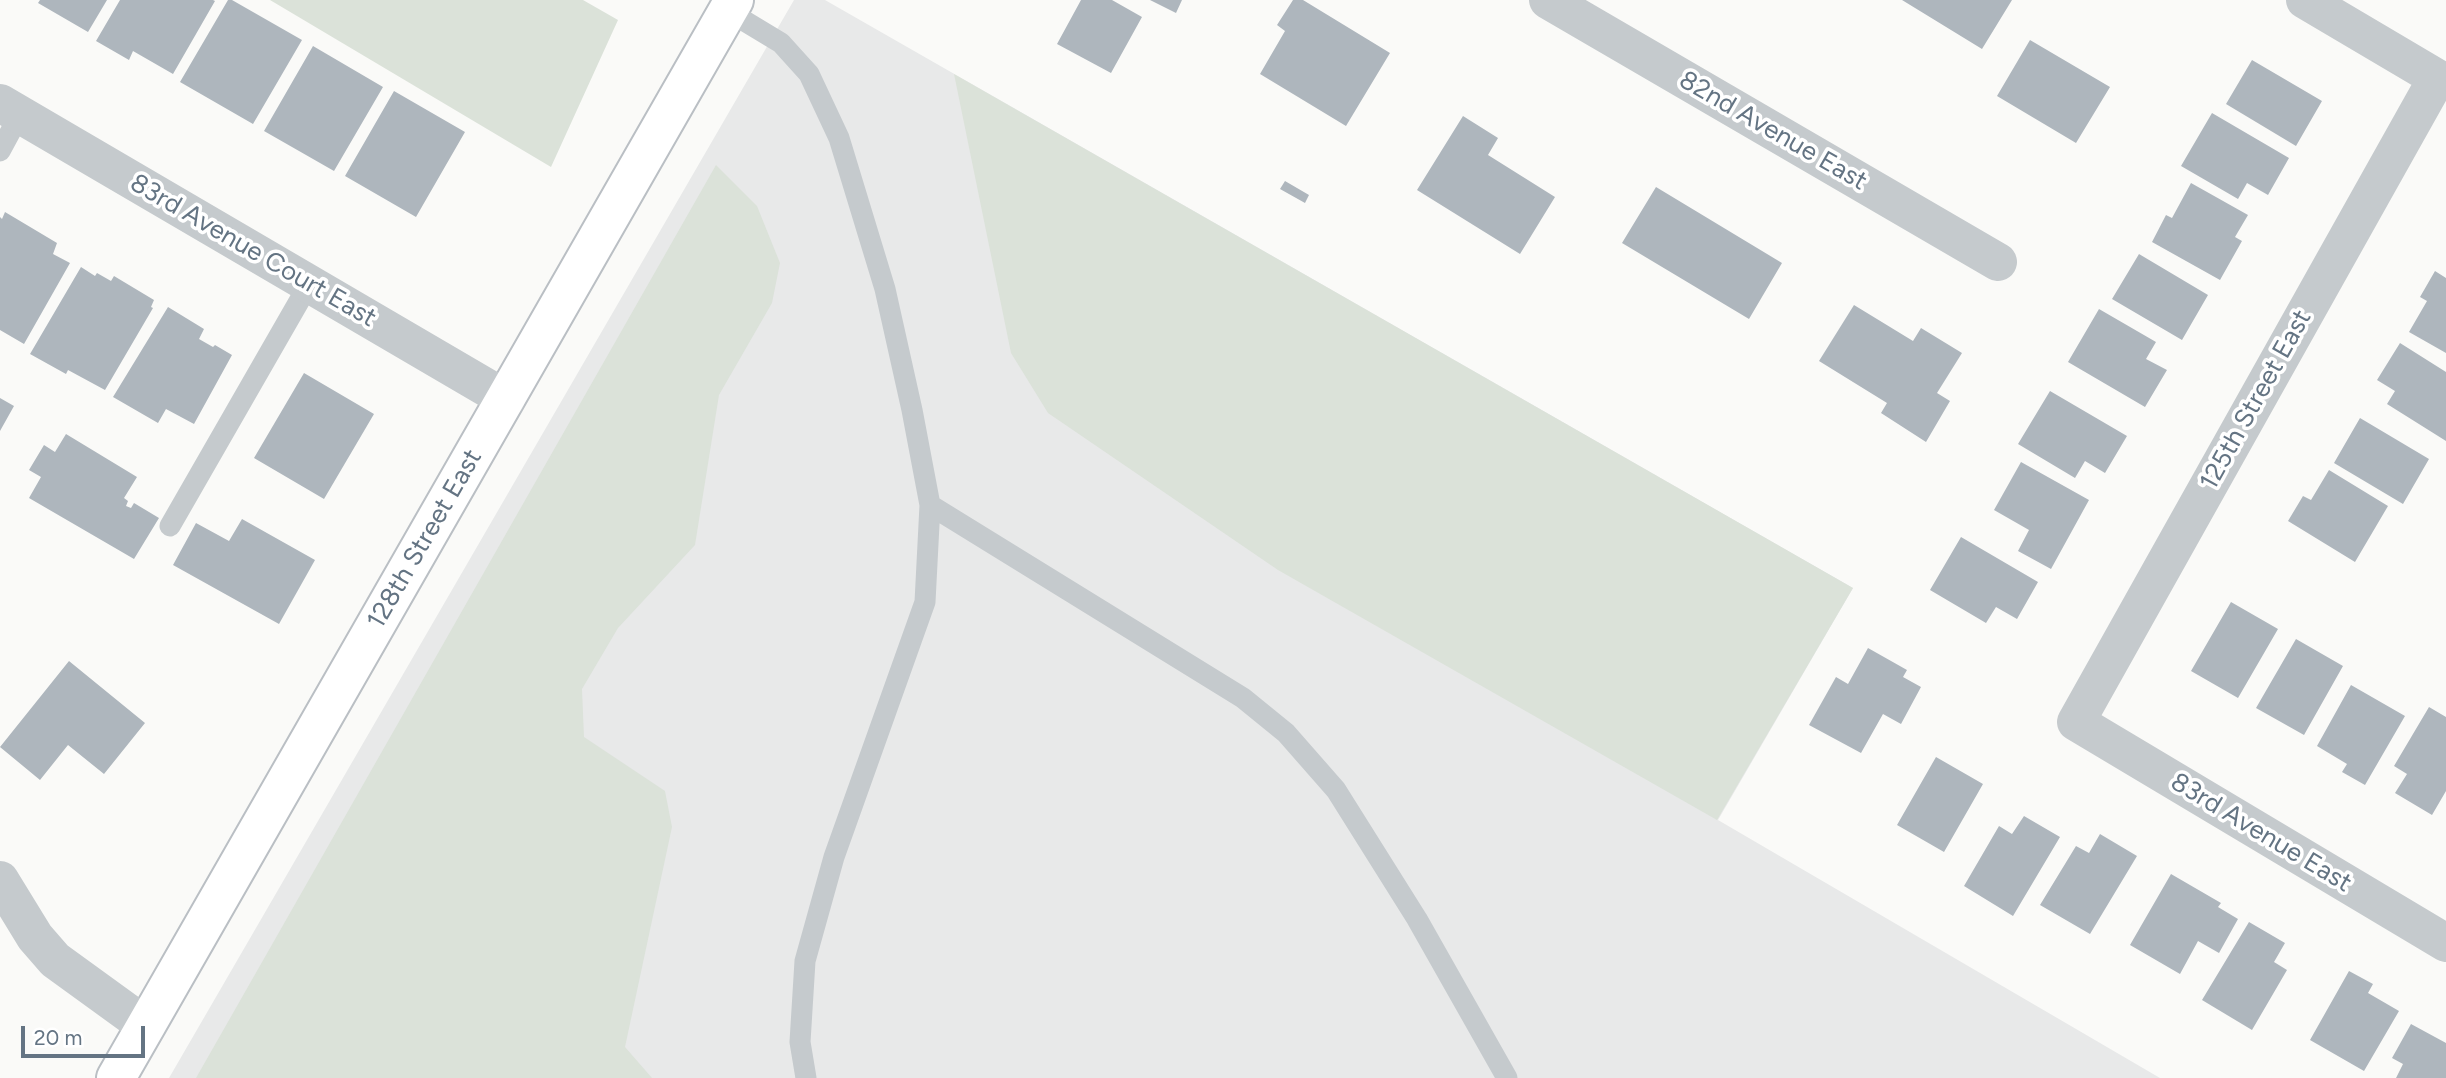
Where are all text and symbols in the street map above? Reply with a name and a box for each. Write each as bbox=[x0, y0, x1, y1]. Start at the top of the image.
street label: 82nd Avenue East bbox=[1674, 65, 1872, 197]
street label: 83rd Avenue Court East bbox=[124, 168, 382, 334]
street label: 125th Street East bbox=[2194, 305, 2318, 495]
street label: 128th Street East bbox=[361, 444, 489, 634]
street label: 83rd Avenue East bbox=[2165, 767, 2357, 899]
scale bar bbox=[24, 1012, 149, 1056]
text: 20 m bbox=[34, 1025, 82, 1050]

